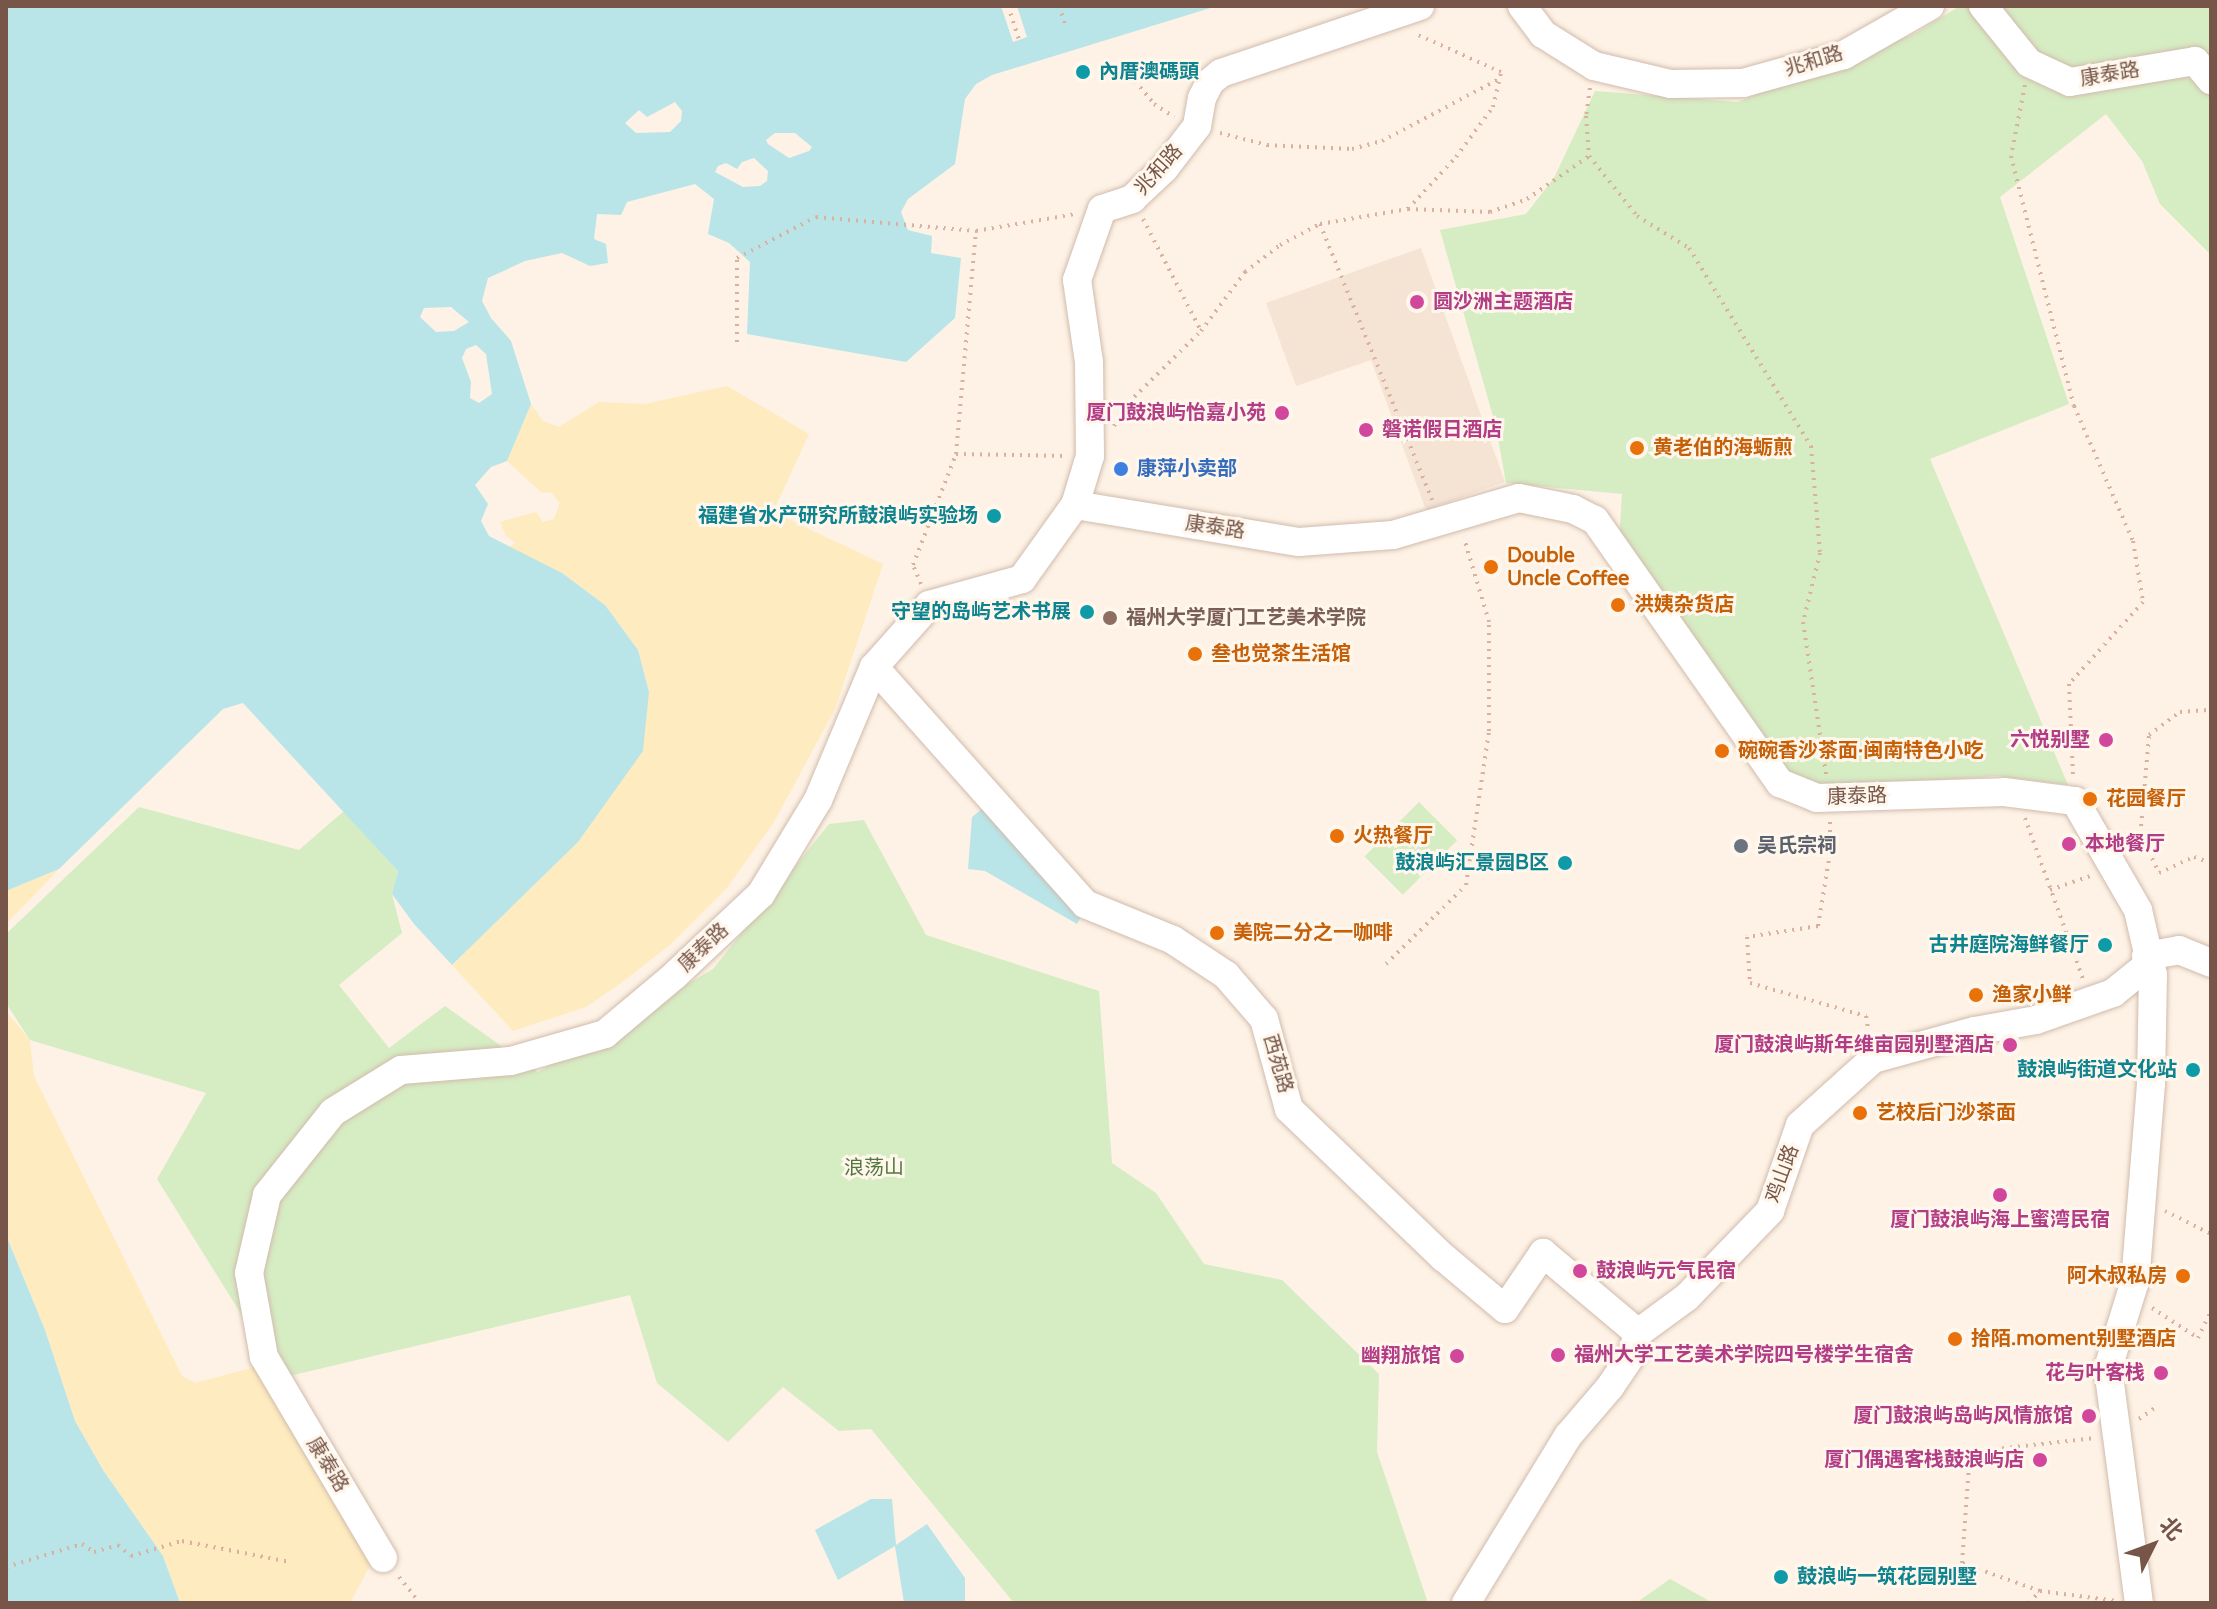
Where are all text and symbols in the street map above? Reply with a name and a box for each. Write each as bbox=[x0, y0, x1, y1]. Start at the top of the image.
street label: 兆和路 bbox=[1782, 42, 1846, 82]
street label: 康泰路 bbox=[2078, 58, 2142, 92]
place label: 內厝澳碼頭 bbox=[1099, 60, 1199, 84]
marker: 內厝澳碼頭 bbox=[1074, 63, 1092, 81]
street label: 兆和路 bbox=[1130, 140, 1188, 200]
place label: 圆沙洲主题酒店 bbox=[1433, 290, 1573, 314]
marker: 圆沙洲主题酒店 bbox=[1408, 293, 1426, 311]
place label: 厦门鼓浪屿怡嘉小苑 bbox=[1086, 401, 1266, 425]
marker: 厦门鼓浪屿怡嘉小苑 bbox=[1273, 404, 1291, 422]
place label: 磐诺假日酒店 bbox=[1382, 418, 1502, 442]
marker: 磐诺假日酒店 bbox=[1357, 421, 1375, 439]
place label: 黄老伯的海蛎煎 bbox=[1653, 436, 1793, 460]
marker: 黄老伯的海蛎煎 bbox=[1628, 439, 1646, 457]
place label: 康萍小卖部 bbox=[1137, 457, 1237, 481]
marker: 康萍小卖部 bbox=[1112, 460, 1130, 478]
place label: 福建省水产研究所鼓浪屿实验场 bbox=[698, 504, 978, 528]
marker: 福建省水产研究所鼓浪屿实验场 bbox=[985, 507, 1003, 525]
street label: 康泰路 bbox=[1183, 511, 1247, 545]
place label: Double Uncle Coffee bbox=[1507, 544, 1629, 591]
marker: Double Uncle Coffee bbox=[1482, 558, 1500, 576]
place label: 洪姨杂货店 bbox=[1634, 593, 1734, 617]
marker: 洪姨杂货店 bbox=[1609, 596, 1627, 614]
place label: 守望的岛屿艺术书展 bbox=[891, 600, 1071, 624]
marker: 守望的岛屿艺术书展 bbox=[1078, 603, 1096, 621]
place label: 福州大学厦门工艺美术学院 bbox=[1126, 606, 1366, 630]
marker: 福州大学厦门工艺美术学院 bbox=[1101, 609, 1119, 627]
place label: 叁也觉茶生活馆 bbox=[1211, 642, 1351, 666]
marker: 叁也觉茶生活馆 bbox=[1186, 645, 1204, 663]
place label: 六悦别墅 bbox=[2010, 728, 2090, 752]
marker: 六悦别墅 bbox=[2097, 731, 2115, 749]
place label: 碗碗香沙茶面·闽南特色小吃 bbox=[1738, 739, 1983, 763]
marker: 碗碗香沙茶面·闽南特色小吃 bbox=[1713, 742, 1731, 760]
street label: 康泰路 bbox=[1827, 784, 1887, 810]
place label: 花园餐厅 bbox=[2106, 787, 2186, 811]
marker: 花园餐厅 bbox=[2081, 790, 2099, 808]
place label: 火热餐厅 bbox=[1353, 824, 1433, 848]
marker: 火热餐厅 bbox=[1328, 827, 1346, 845]
place label: 本地餐厅 bbox=[2085, 832, 2165, 856]
place label: 吴氏宗祠 bbox=[1757, 834, 1837, 858]
marker: 本地餐厅 bbox=[2060, 835, 2078, 853]
marker: 吴氏宗祠 bbox=[1732, 837, 1750, 855]
place label: 鼓浪屿汇景园B区 bbox=[1395, 851, 1549, 875]
marker: 鼓浪屿汇景园B区 bbox=[1556, 854, 1574, 872]
street label: 康泰路 bbox=[674, 919, 734, 977]
place label: 美院二分之一咖啡 bbox=[1233, 921, 1393, 945]
marker: 美院二分之一咖啡 bbox=[1208, 924, 1226, 942]
place label: 古井庭院海鲜餐厅 bbox=[1929, 933, 2089, 957]
marker: 古井庭院海鲜餐厅 bbox=[2096, 936, 2114, 954]
place label: 渔家小鲜 bbox=[1992, 983, 2072, 1007]
marker: 渔家小鲜 bbox=[1967, 986, 1985, 1004]
street label: 西苑路 bbox=[1257, 1032, 1297, 1096]
place label: 厦门鼓浪屿斯年维亩园别墅酒店 bbox=[1714, 1033, 1994, 1057]
marker: 厦门鼓浪屿斯年维亩园别墅酒店 bbox=[2001, 1036, 2019, 1054]
place label: 鼓浪屿街道文化站 bbox=[2017, 1058, 2177, 1082]
marker: 鼓浪屿街道文化站 bbox=[2184, 1061, 2202, 1079]
place label: 艺校后门沙茶面 bbox=[1876, 1101, 2016, 1125]
marker: 艺校后门沙茶面 bbox=[1851, 1104, 1869, 1122]
street label: 鸡山路 bbox=[1761, 1142, 1805, 1206]
park label: 浪荡山 bbox=[844, 1156, 904, 1180]
marker: 厦门鼓浪屿海上蜜湾民宿 bbox=[1991, 1186, 2009, 1204]
place label: 厦门鼓浪屿海上蜜湾民宿 bbox=[1890, 1208, 2110, 1232]
place label: 鼓浪屿元气民宿 bbox=[1596, 1259, 1736, 1283]
marker: 鼓浪屿元气民宿 bbox=[1571, 1262, 1589, 1280]
place label: 阿木叔私房 bbox=[2067, 1264, 2167, 1288]
marker: 阿木叔私房 bbox=[2174, 1267, 2192, 1285]
place label: 拾陌.moment别墅酒店 bbox=[1971, 1327, 2176, 1351]
marker: 拾陌.moment别墅酒店 bbox=[1946, 1330, 1964, 1348]
place label: 福州大学工艺美术学院四号楼学生宿舍 bbox=[1574, 1343, 1914, 1367]
place label: 幽翔旅馆 bbox=[1361, 1344, 1441, 1368]
marker: 福州大学工艺美术学院四号楼学生宿舍 bbox=[1549, 1346, 1567, 1364]
marker: 幽翔旅馆 bbox=[1448, 1347, 1466, 1365]
place label: 花与叶客栈 bbox=[2045, 1361, 2145, 1385]
marker: 花与叶客栈 bbox=[2152, 1364, 2170, 1382]
place label: 厦门鼓浪屿岛屿风情旅馆 bbox=[1853, 1404, 2073, 1428]
marker: 厦门鼓浪屿岛屿风情旅馆 bbox=[2080, 1407, 2098, 1425]
street label: 康泰路 bbox=[301, 1433, 353, 1497]
place label: 厦门偶遇客栈鼓浪屿店 bbox=[1824, 1448, 2024, 1472]
marker: 厦门偶遇客栈鼓浪屿店 bbox=[2031, 1451, 2049, 1469]
north arrow bbox=[2113, 1505, 2193, 1585]
text: 北 bbox=[2154, 1512, 2188, 1546]
place label: 鼓浪屿一筑花园别墅 bbox=[1797, 1565, 1977, 1589]
marker: 鼓浪屿一筑花园别墅 bbox=[1772, 1568, 1790, 1586]

